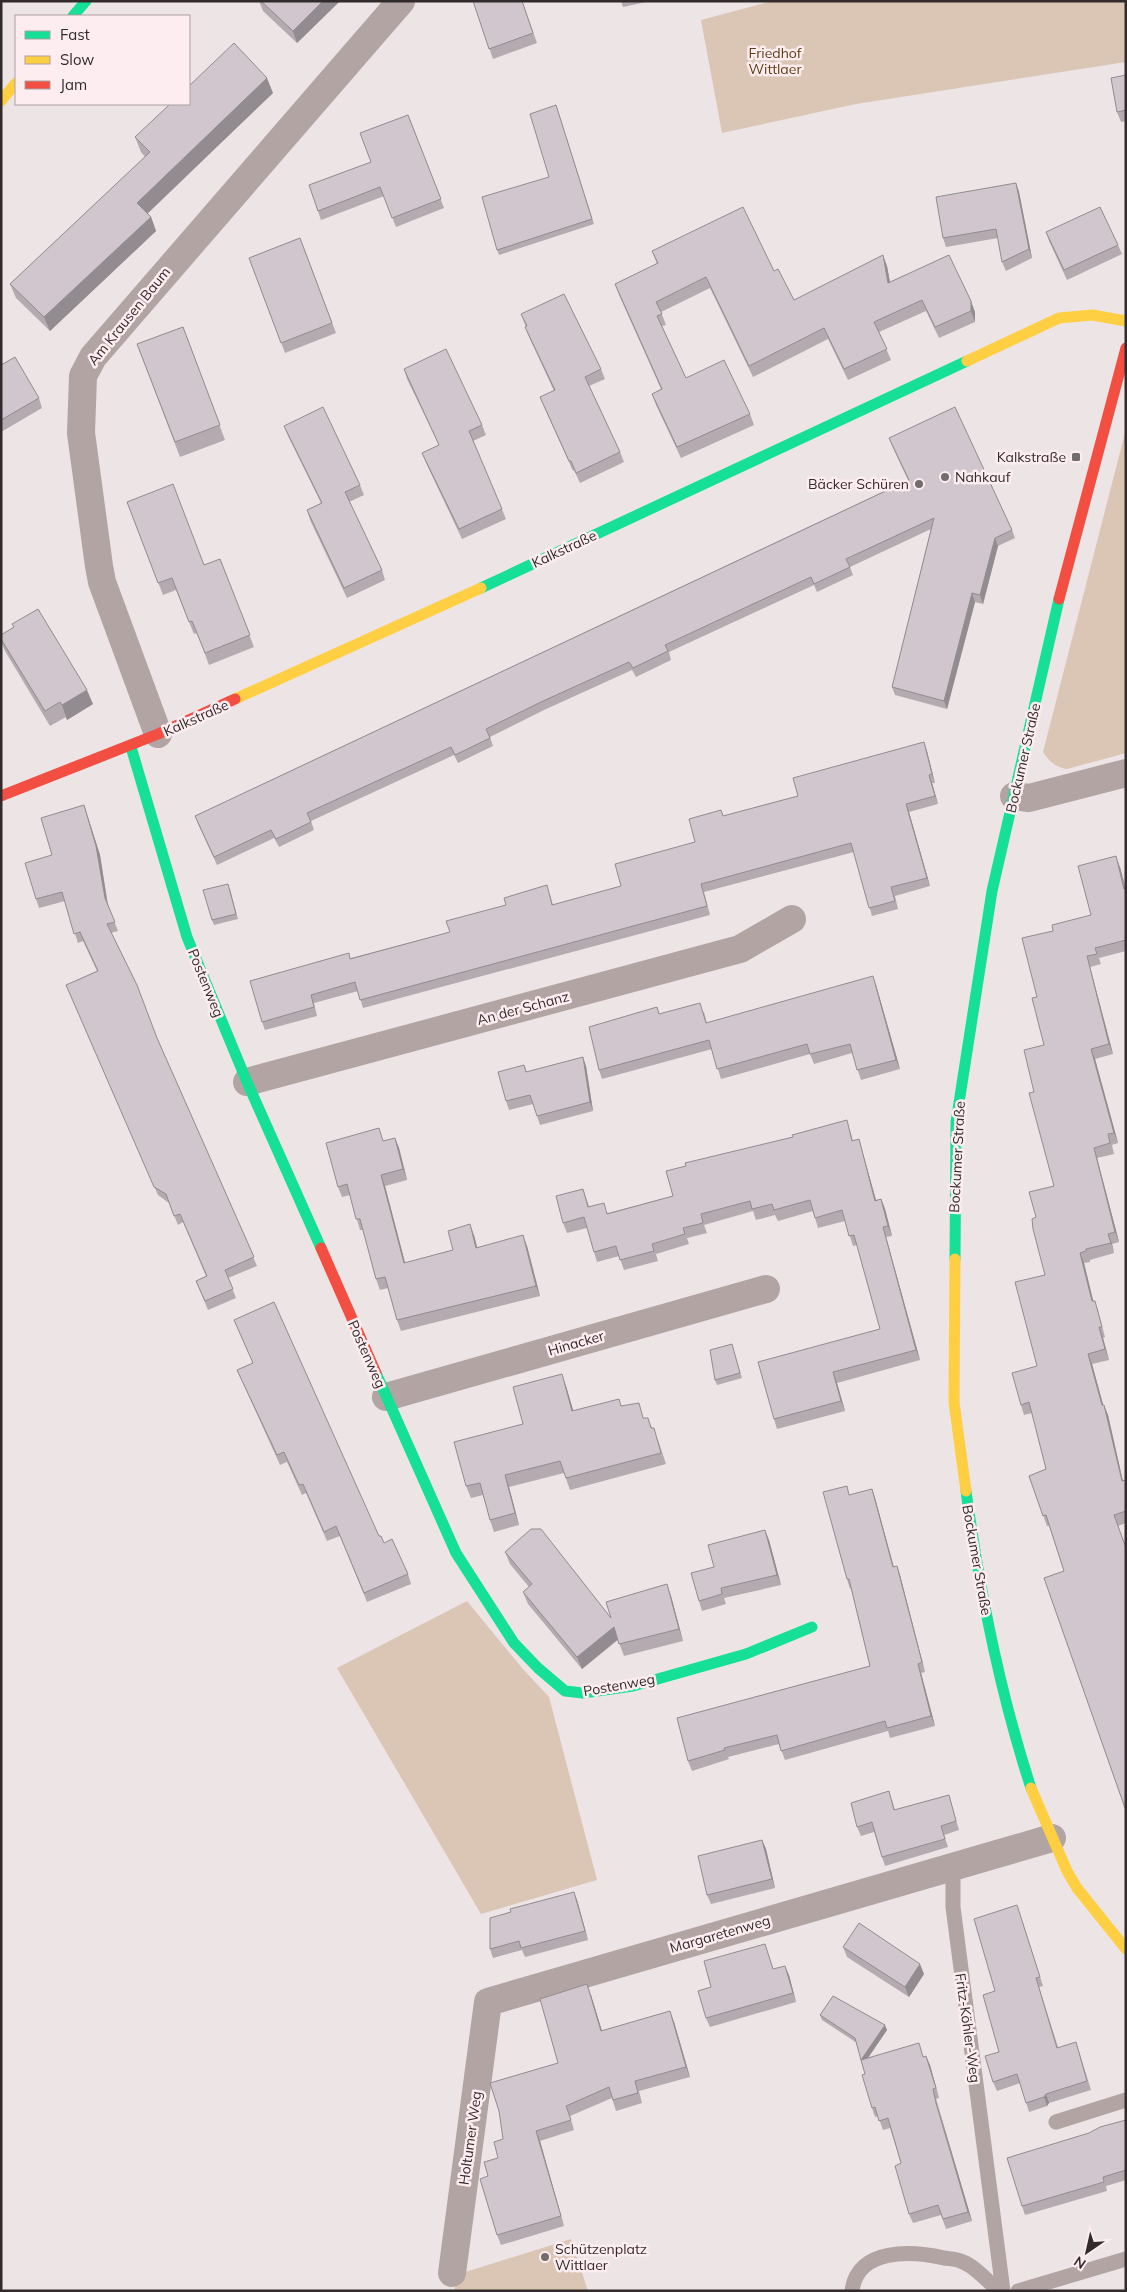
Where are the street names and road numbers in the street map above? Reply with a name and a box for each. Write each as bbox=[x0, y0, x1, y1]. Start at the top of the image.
street label: Am Krausen Baum bbox=[84, 263, 174, 369]
street label: Kalkstraße bbox=[529, 526, 599, 572]
street label: Kalkstraße bbox=[161, 696, 231, 740]
street label: Bockumer Straße bbox=[1002, 701, 1044, 815]
street label: Postenweg bbox=[184, 946, 228, 1020]
street label: An der Schanz bbox=[475, 987, 571, 1029]
street label: Bockumer Straße bbox=[945, 1101, 969, 1213]
street label: Postenweg bbox=[344, 1317, 390, 1391]
street label: Hinacker bbox=[546, 1326, 607, 1360]
street label: Bockumer Straße bbox=[958, 1503, 996, 1617]
street label: Postenweg bbox=[582, 1670, 656, 1700]
street label: Margaretenweg bbox=[668, 1911, 772, 1957]
street label: Fritz-Köhler-Weg bbox=[951, 1972, 985, 2084]
street label: Holtumer Weg bbox=[455, 2090, 485, 2186]

